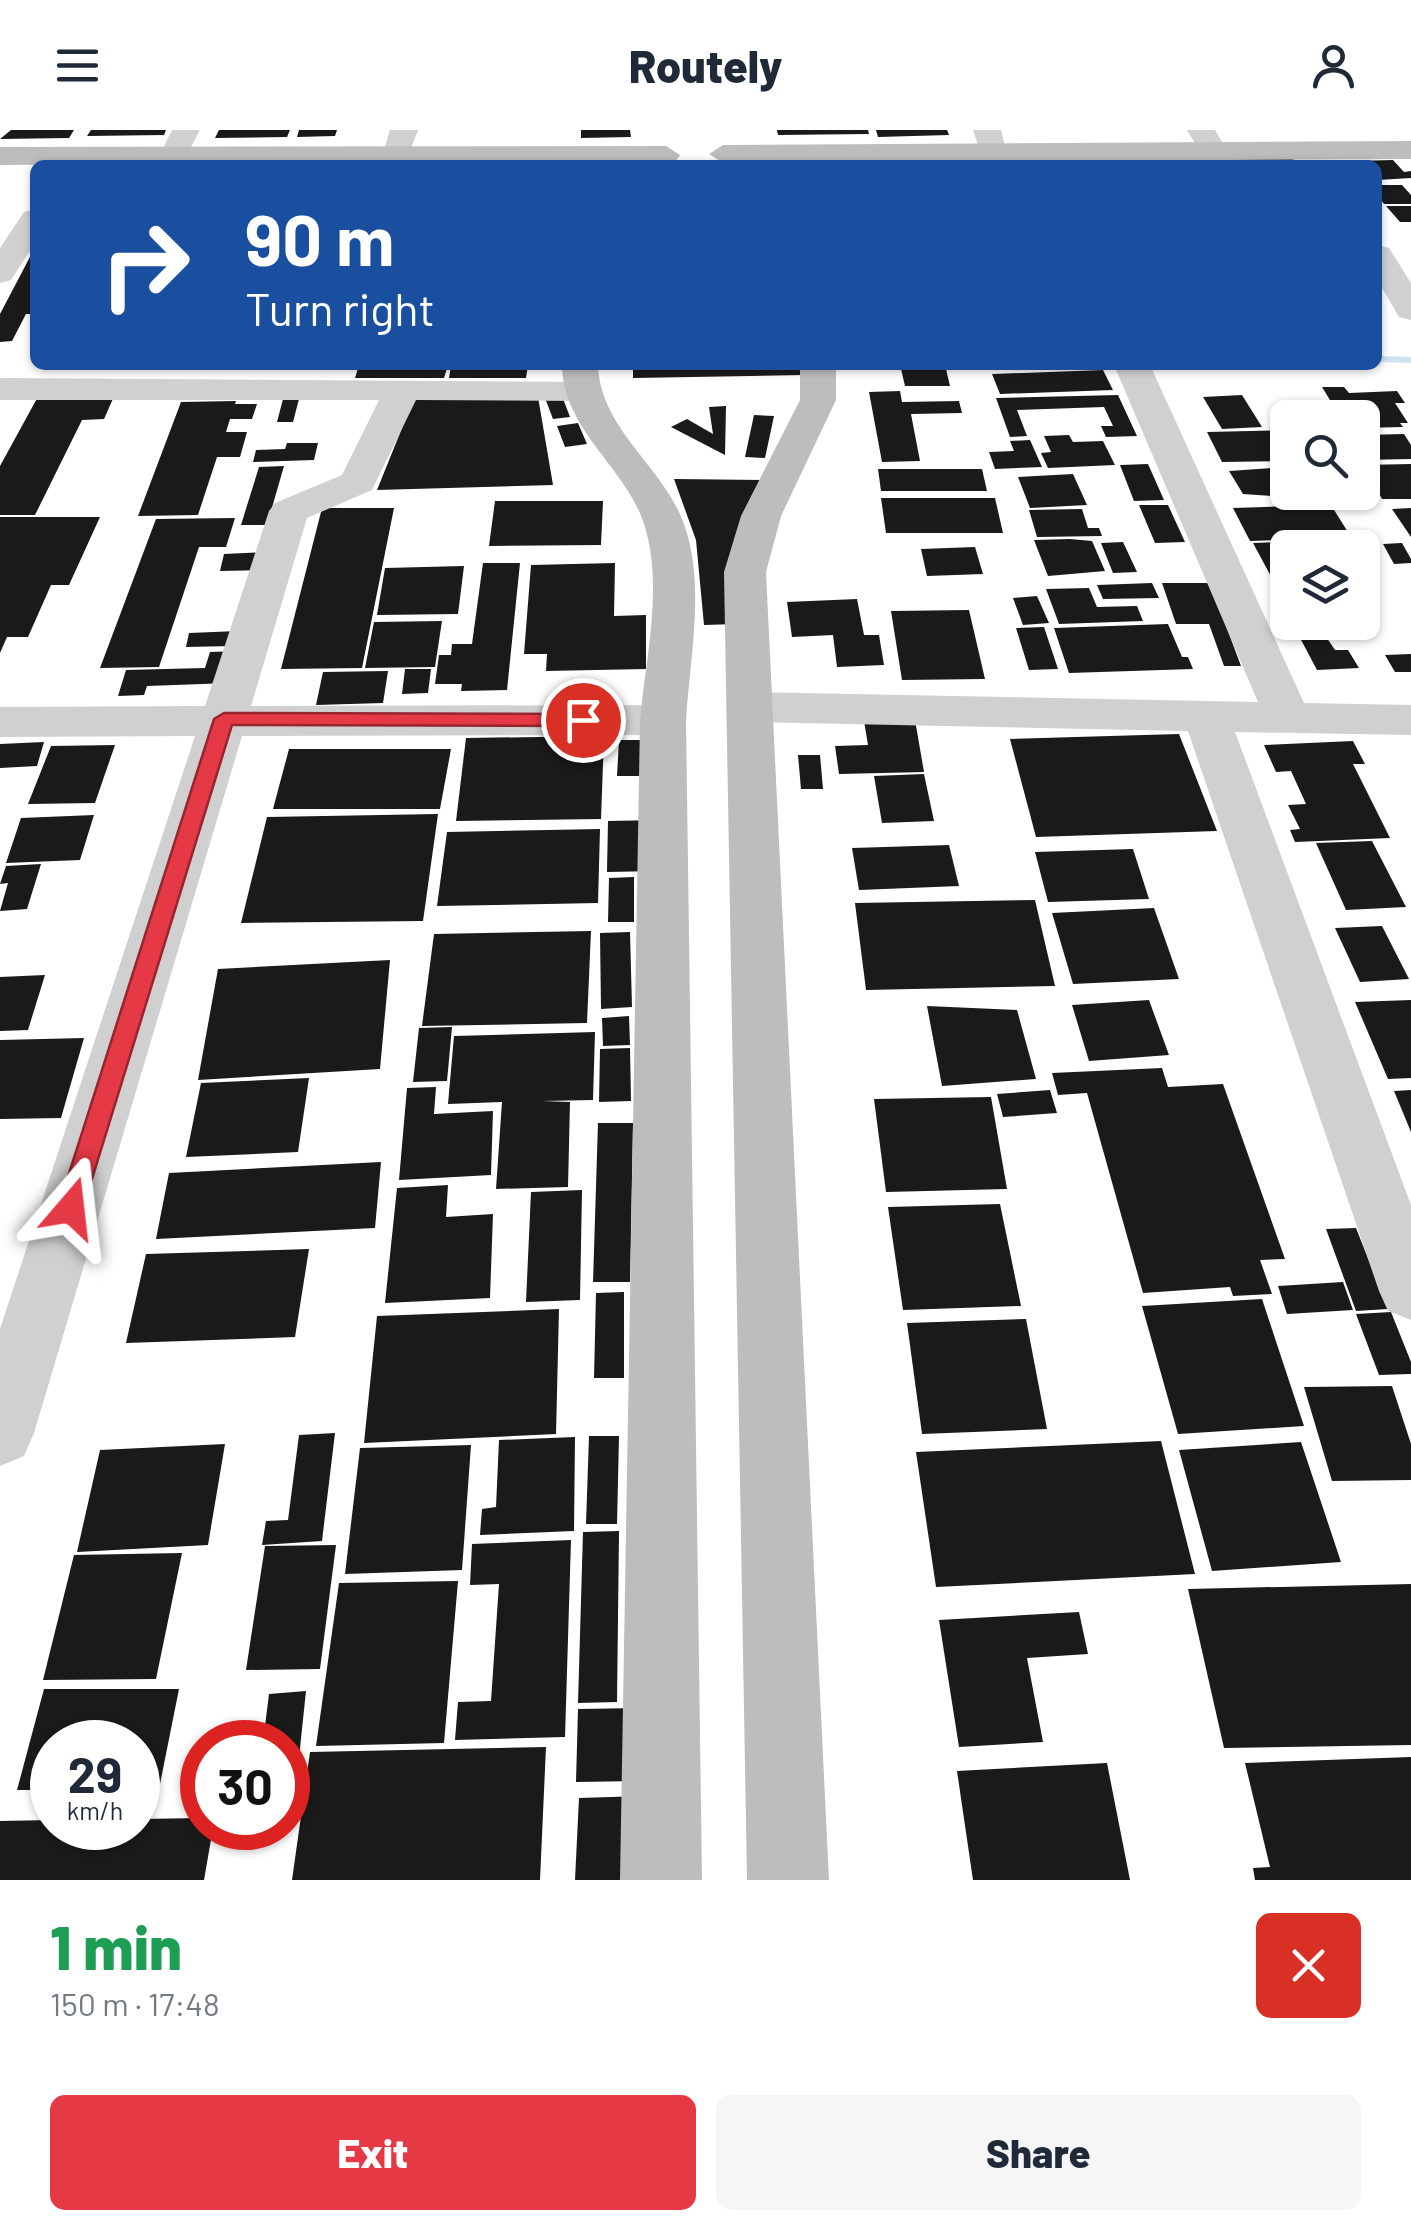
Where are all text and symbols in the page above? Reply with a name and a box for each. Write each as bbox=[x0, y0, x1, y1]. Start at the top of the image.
icon: menu bbox=[50, 38, 105, 93]
text: Routely bbox=[629, 38, 782, 92]
icon: person bbox=[1306, 38, 1361, 93]
text: 90 m bbox=[245, 196, 395, 280]
icon: right bbox=[80, 200, 210, 330]
text: Turn right bbox=[245, 281, 435, 335]
map controls bbox=[1270, 400, 1380, 640]
button: search bbox=[1270, 400, 1380, 510]
button: layers bbox=[1270, 530, 1380, 640]
pin bbox=[541, 678, 626, 763]
icon: arrive bbox=[556, 693, 611, 748]
position arrow bbox=[19, 1156, 123, 1260]
speed limit sign: 30 bbox=[180, 1720, 310, 1850]
text: 29 bbox=[68, 1743, 122, 1803]
text: km/h bbox=[67, 1795, 123, 1825]
text: 1 min bbox=[50, 1910, 182, 1982]
button: close bbox=[1256, 1913, 1361, 2018]
text: 150 m · 17:48 bbox=[50, 1984, 220, 2022]
button: Exit bbox=[50, 2095, 696, 2210]
button: Share bbox=[716, 2095, 1361, 2210]

